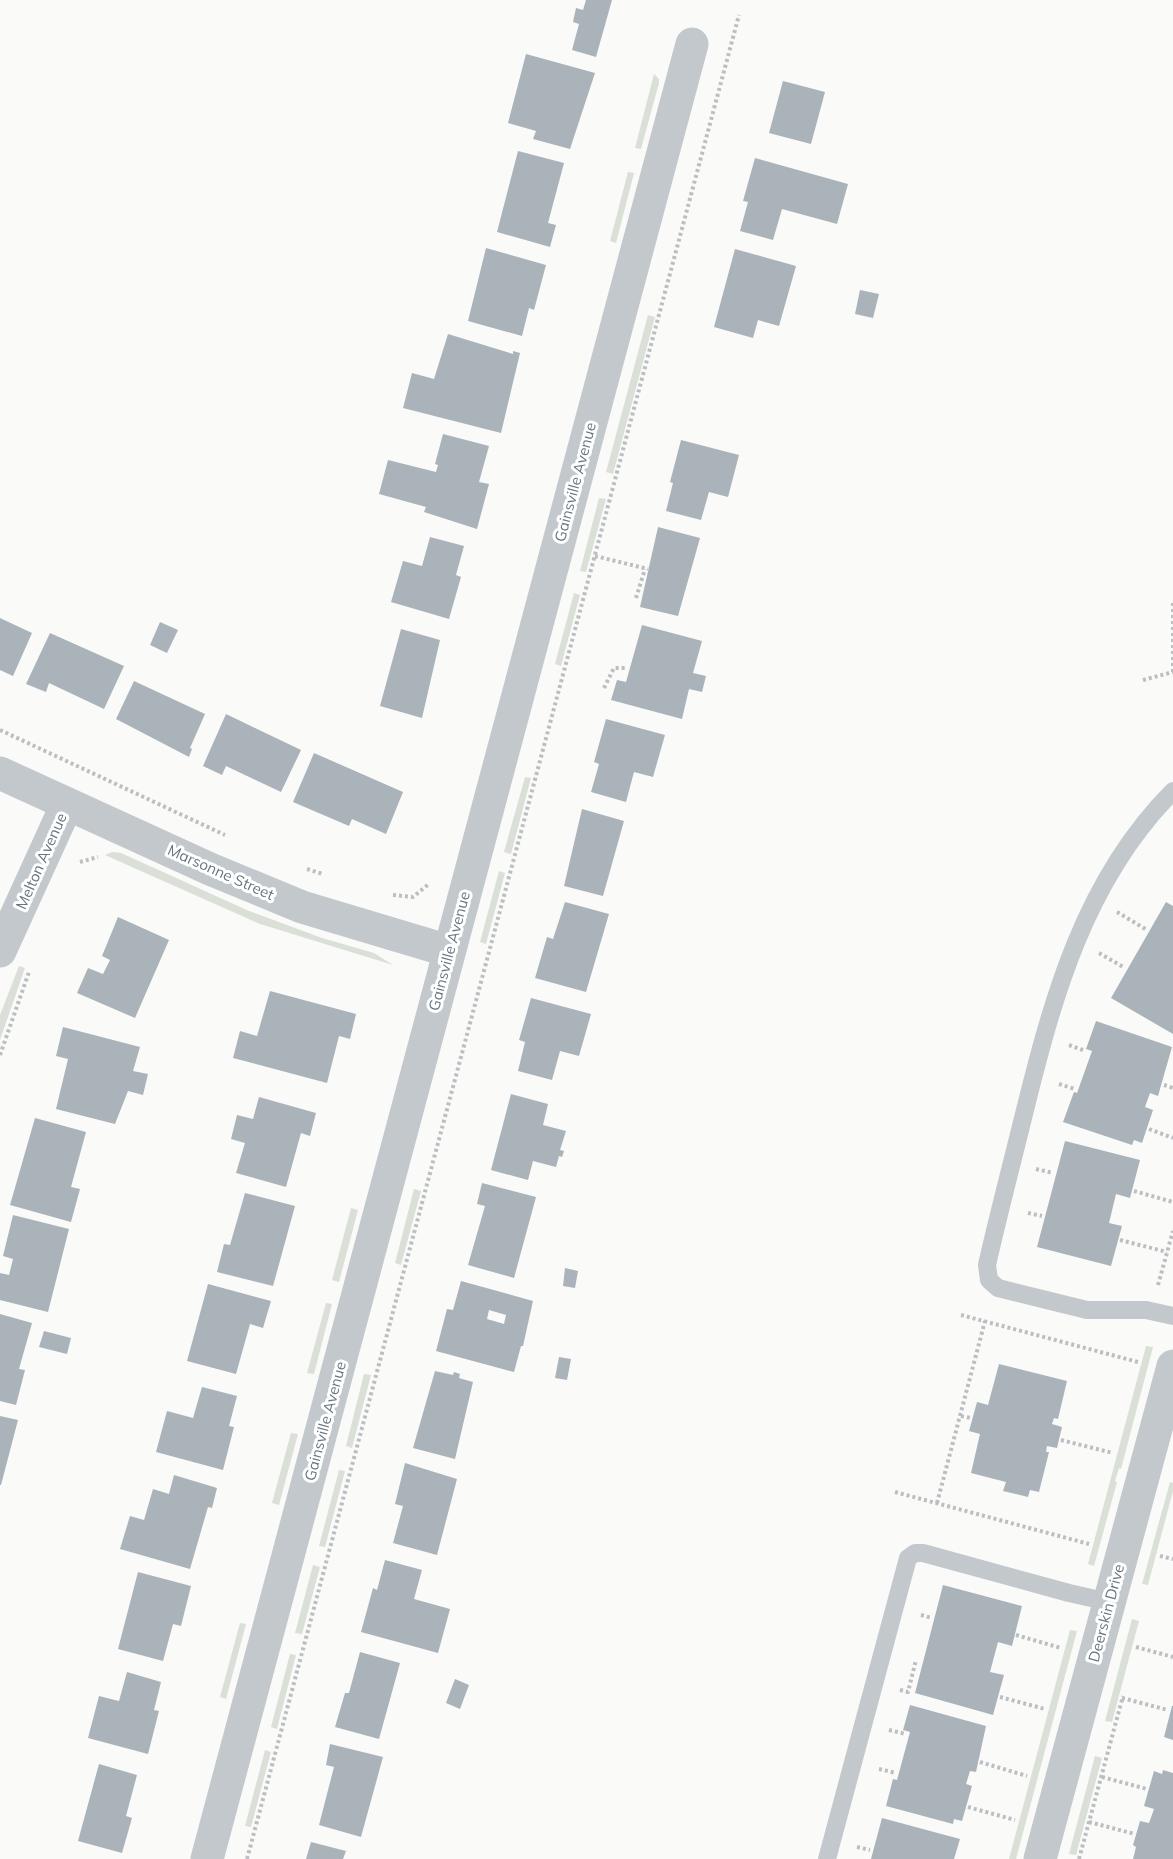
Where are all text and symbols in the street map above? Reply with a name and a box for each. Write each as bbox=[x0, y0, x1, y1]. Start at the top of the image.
street label: Gainsville Avenue bbox=[550, 420, 600, 544]
street label: Melton Avenue bbox=[11, 810, 71, 912]
street label: Marsonne Street bbox=[165, 840, 277, 904]
street label: Gainsville Avenue bbox=[424, 889, 474, 1013]
street label: Gainsville Avenue bbox=[300, 1359, 350, 1483]
street label: Deerskin Drive bbox=[1084, 1562, 1128, 1664]

